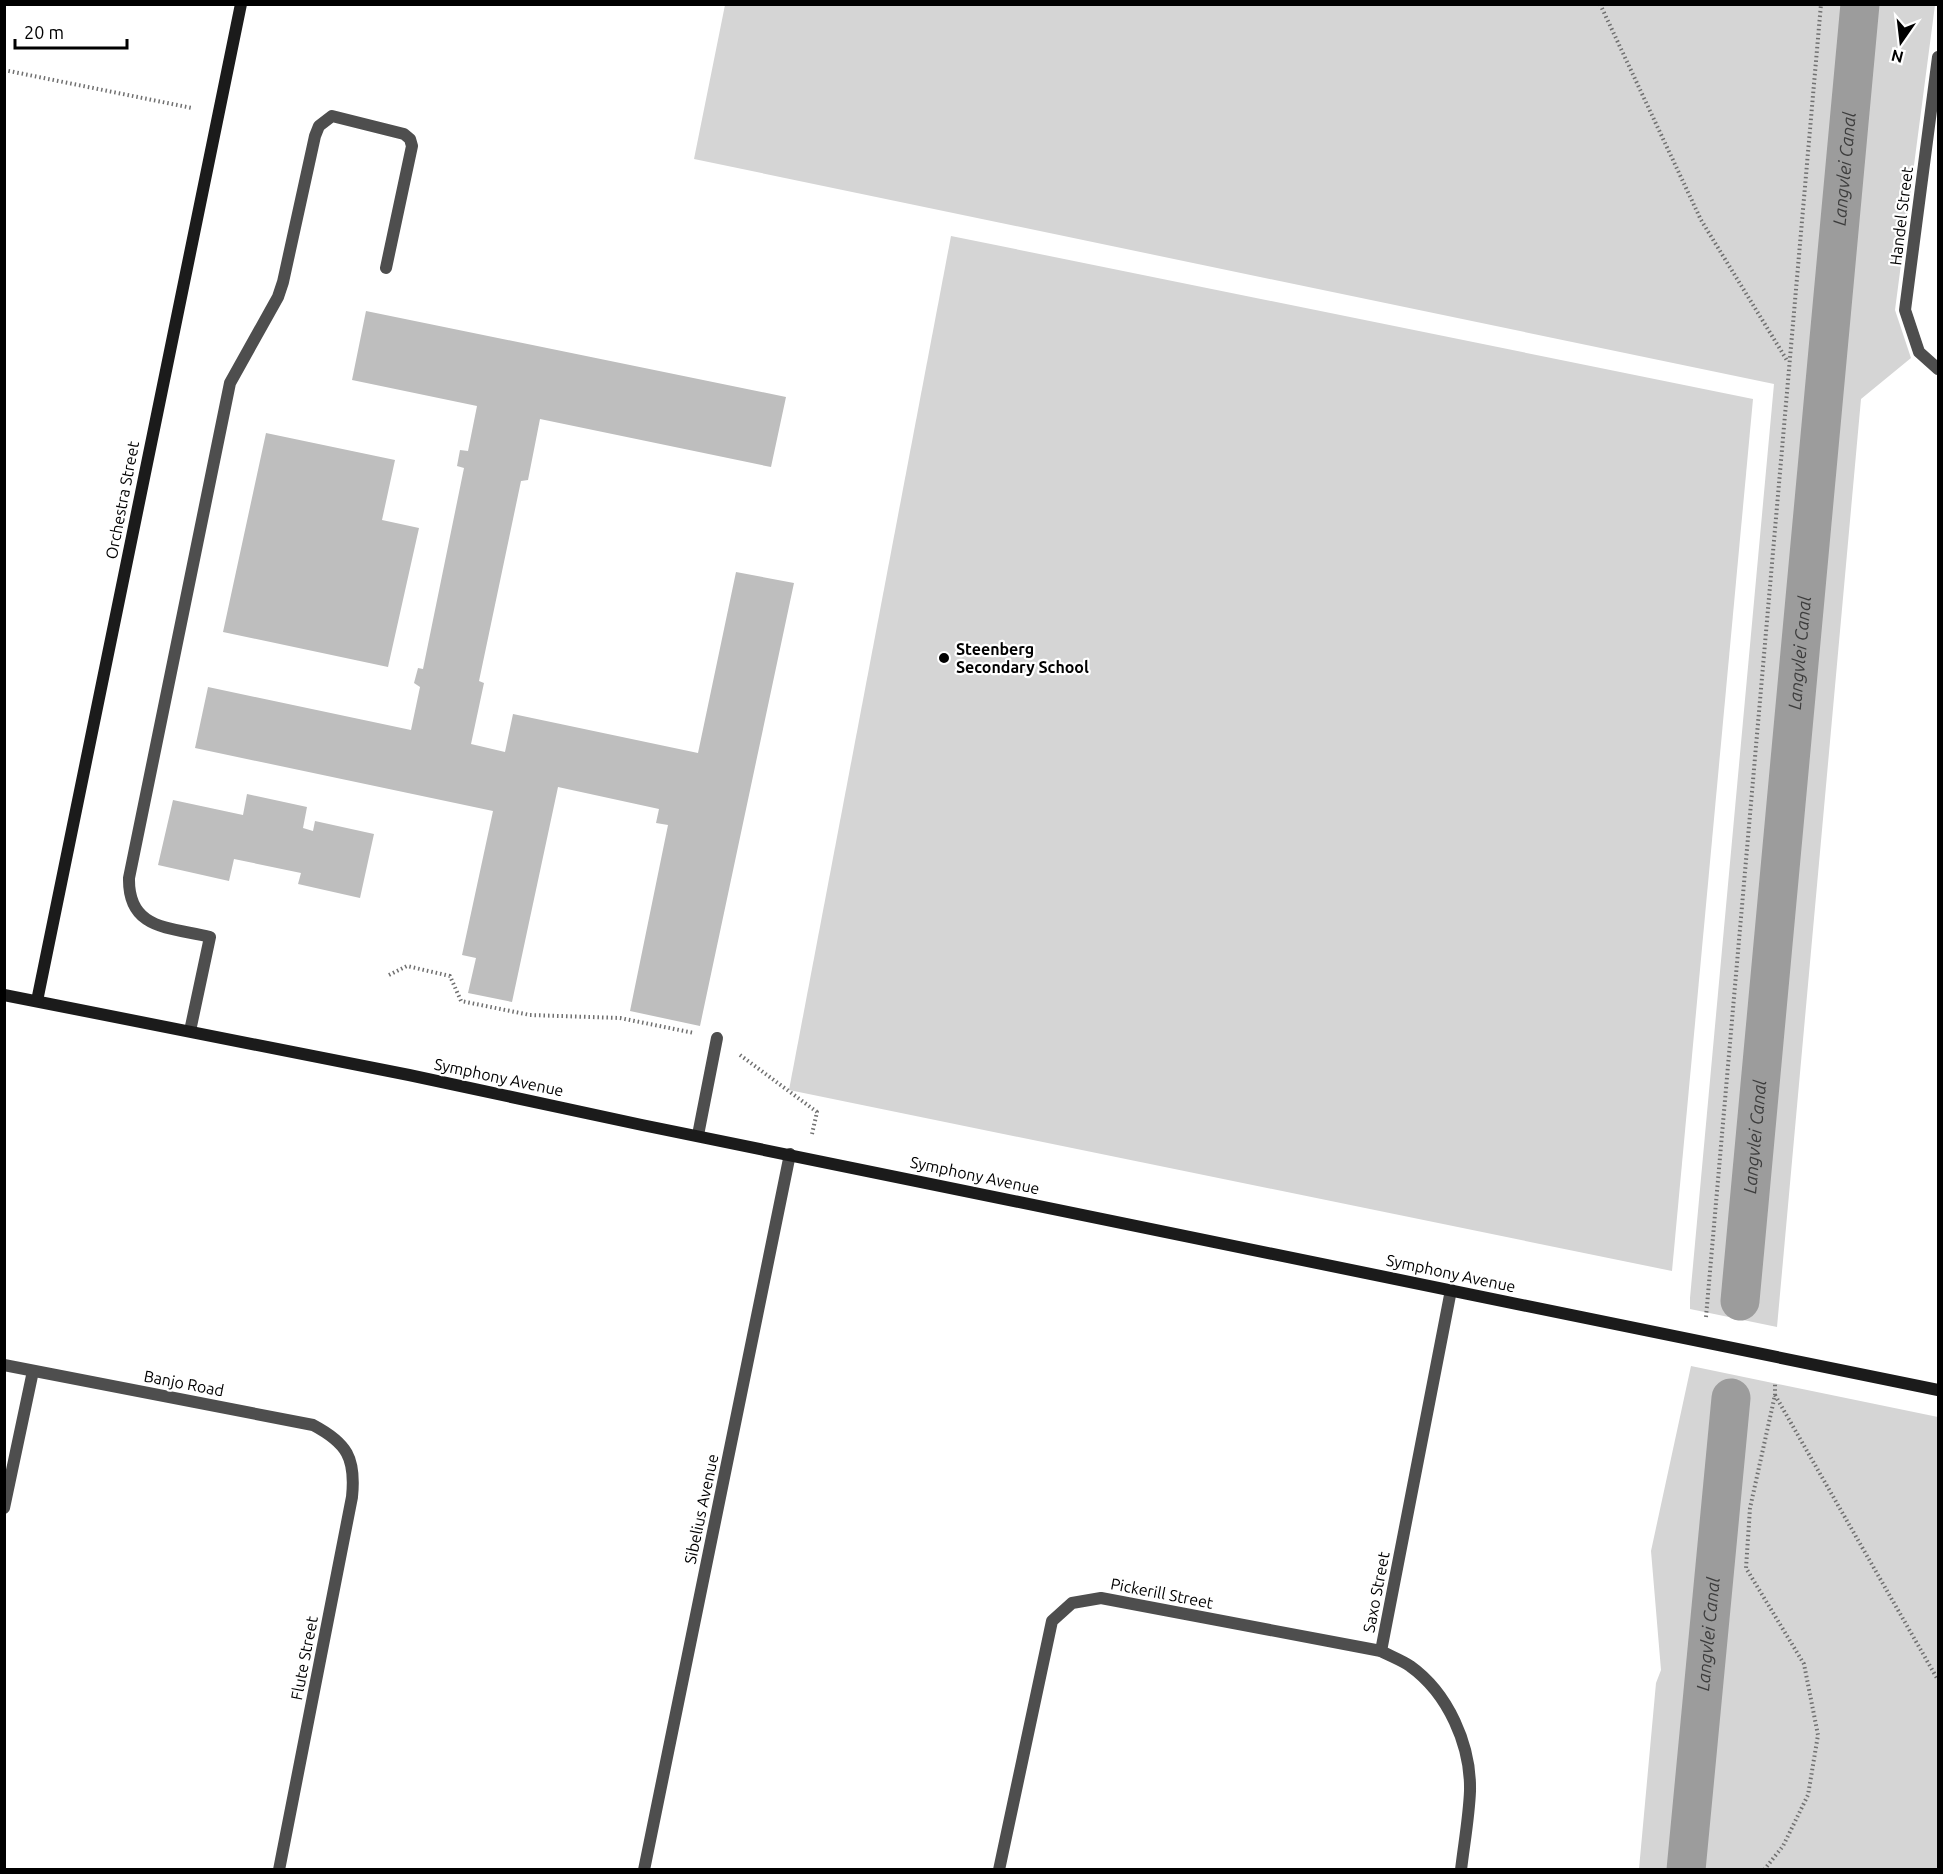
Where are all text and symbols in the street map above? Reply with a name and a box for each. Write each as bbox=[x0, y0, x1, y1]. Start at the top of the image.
scale bar bbox=[15, 12, 128, 50]
north arrow bbox=[1871, 12, 1931, 72]
text: 20 m bbox=[24, 22, 64, 42]
text: N bbox=[1889, 46, 1905, 67]
water label: Langvlei Canal bbox=[1829, 111, 1859, 227]
street label: Handel Street bbox=[1886, 165, 1916, 266]
street label: Orchestra Street bbox=[102, 439, 142, 560]
water label: Langvlei Canal bbox=[1784, 595, 1814, 711]
place label: Steenberg Secondary School bbox=[956, 640, 1089, 676]
marker: Steenberg Secondary School bbox=[937, 651, 951, 665]
street label: Symphony Avenue bbox=[433, 1054, 565, 1100]
water label: Langvlei Canal bbox=[1739, 1079, 1769, 1194]
street label: Symphony Avenue bbox=[909, 1152, 1041, 1198]
street label: Symphony Avenue bbox=[1385, 1250, 1517, 1296]
street label: Banjo Road bbox=[142, 1366, 226, 1400]
street label: Sibelius Avenue bbox=[681, 1452, 721, 1566]
street label: Saxo Street bbox=[1359, 1549, 1393, 1634]
street label: Pickerill Street bbox=[1109, 1574, 1216, 1612]
water label: Langvlei Canal bbox=[1692, 1576, 1723, 1692]
street label: Flute Street bbox=[287, 1614, 321, 1702]

